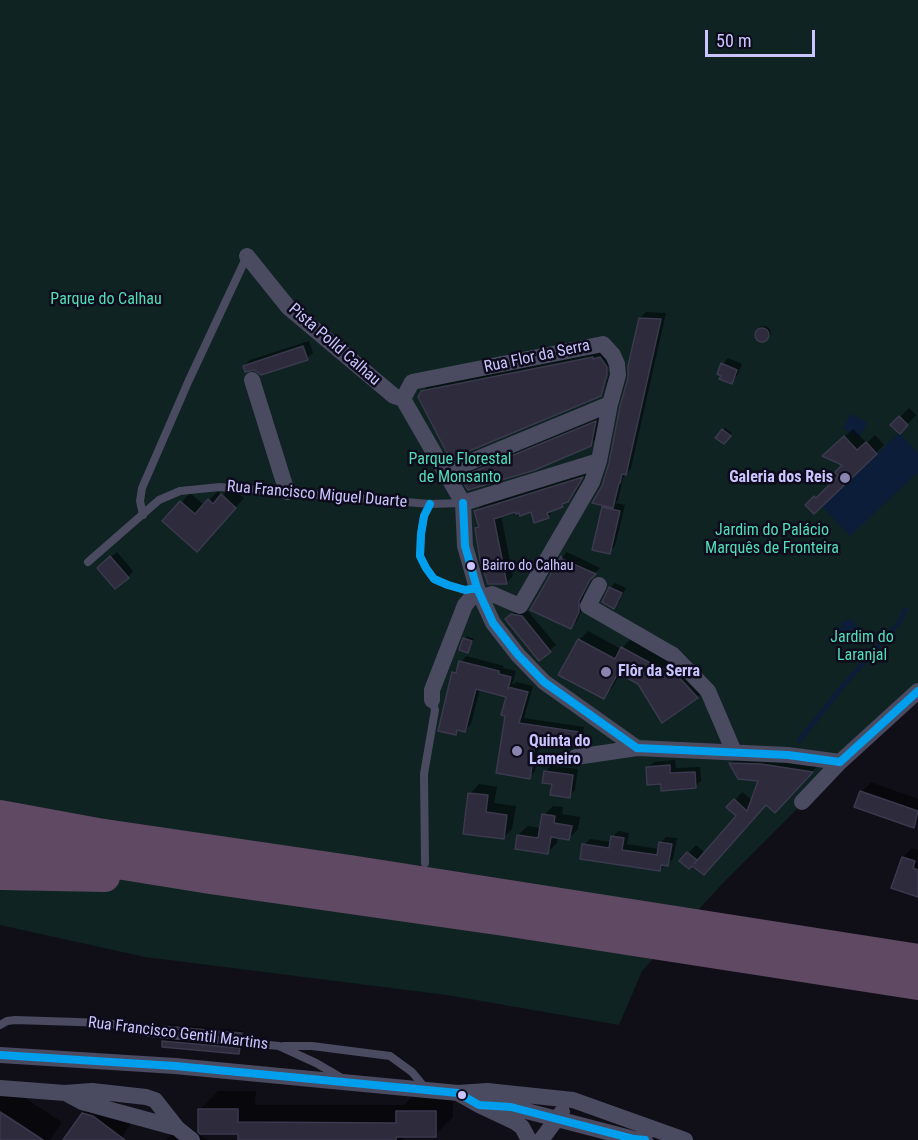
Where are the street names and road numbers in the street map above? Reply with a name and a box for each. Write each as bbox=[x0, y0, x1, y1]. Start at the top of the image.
street label: Pista Polld Calhau bbox=[284, 300, 384, 390]
street label: Rua Flor da Serra bbox=[482, 336, 592, 378]
street label: Rua Francisco Miguel Duarte bbox=[226, 478, 408, 512]
street label: Rua Francisco Gentil Martins bbox=[87, 1013, 269, 1055]

